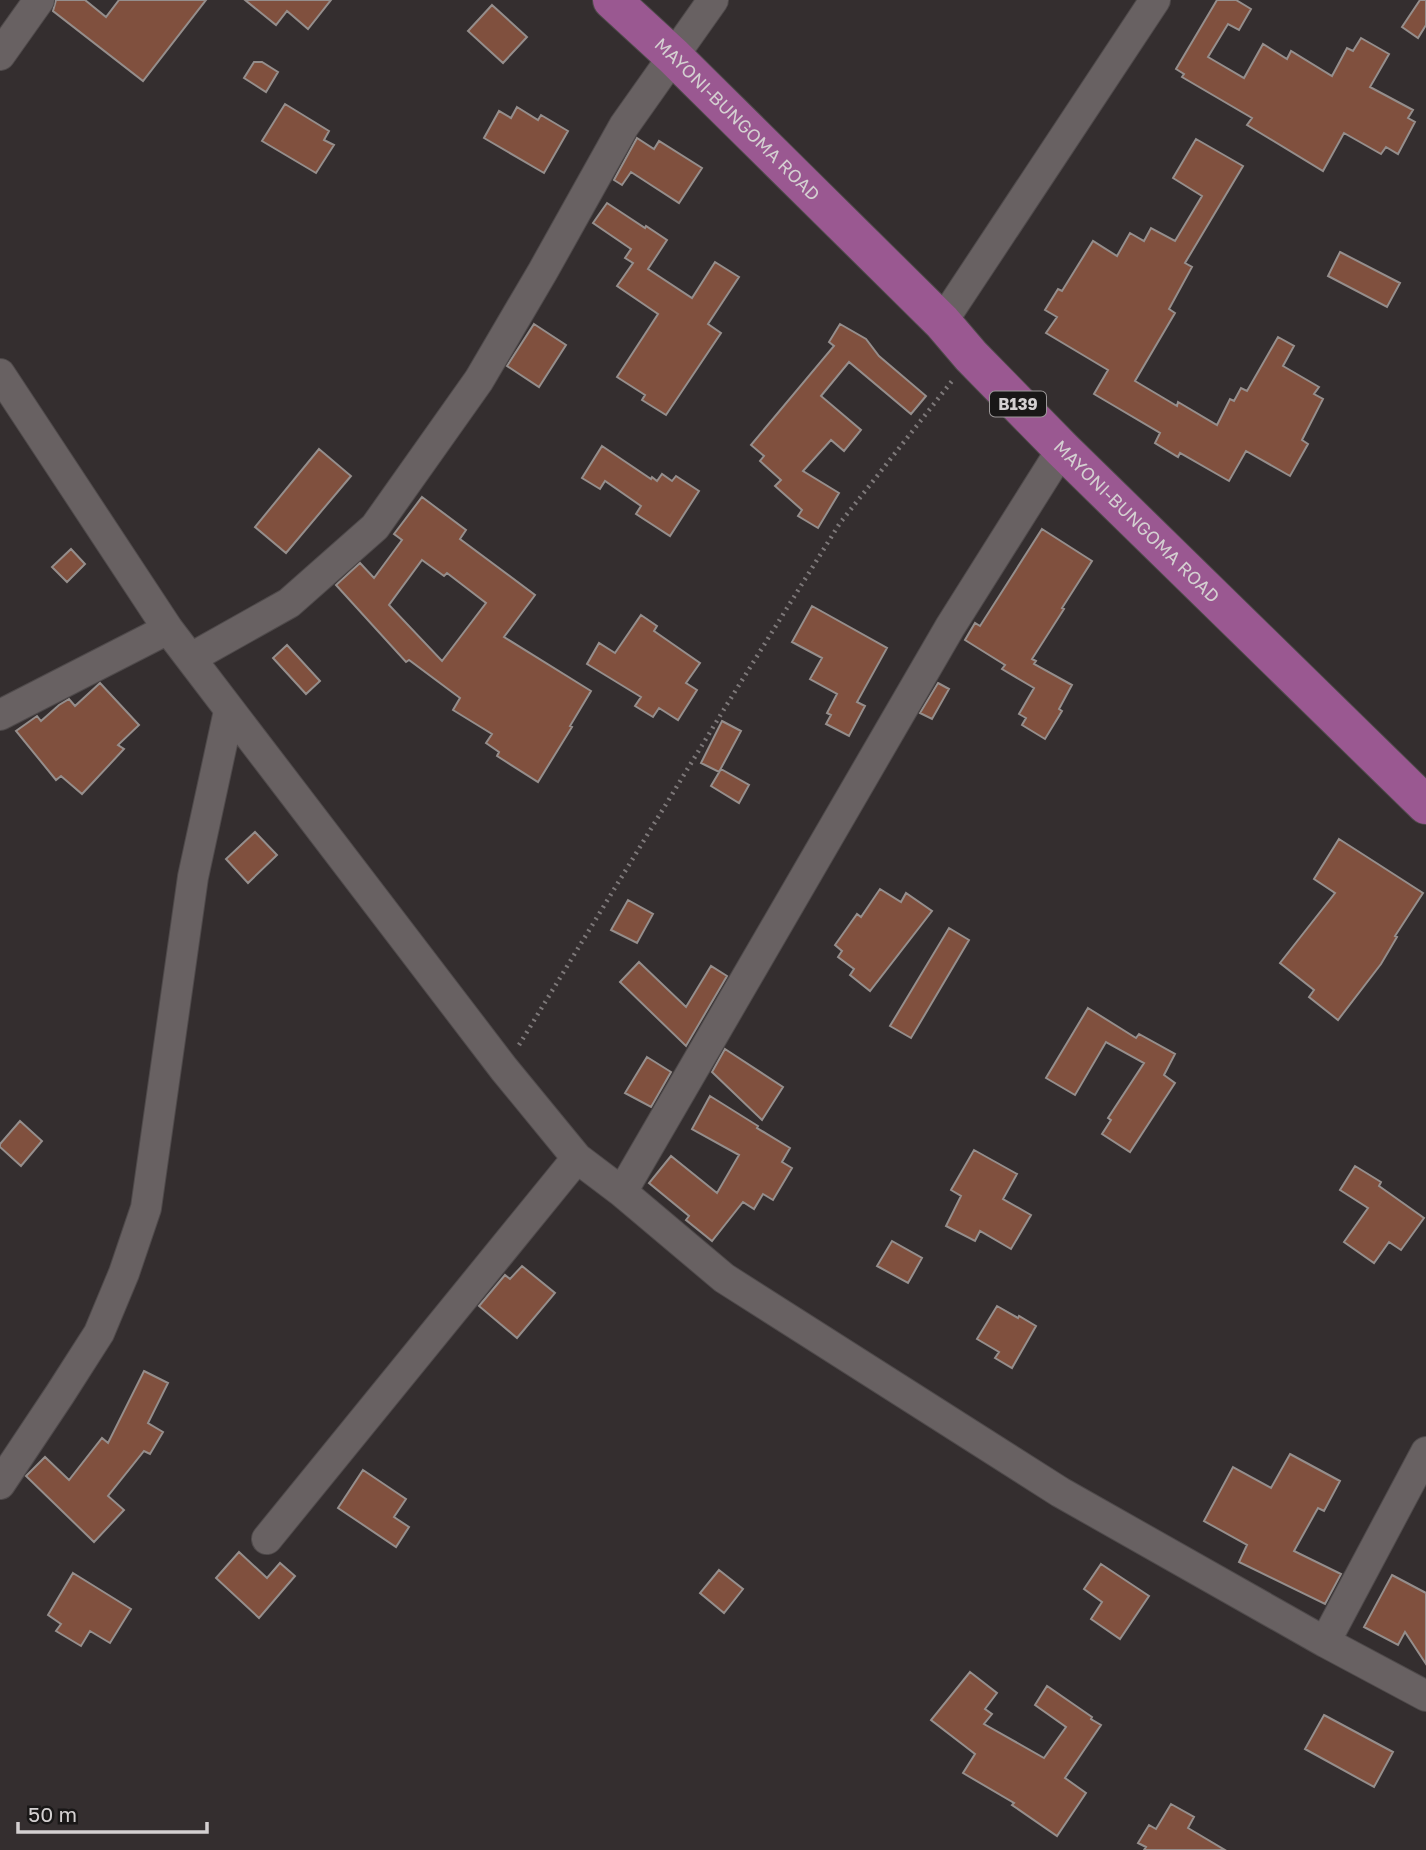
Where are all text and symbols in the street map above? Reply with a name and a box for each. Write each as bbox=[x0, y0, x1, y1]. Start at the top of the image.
street label: MAYONI-BUNGOMA ROAD bbox=[651, 33, 825, 205]
road number: B139 bbox=[990, 392, 1046, 416]
street label: MAYONI-BUNGOMA ROAD bbox=[1050, 435, 1225, 607]
scale bar bbox=[18, 1790, 206, 1834]
text: 50 m bbox=[28, 1801, 77, 1827]

